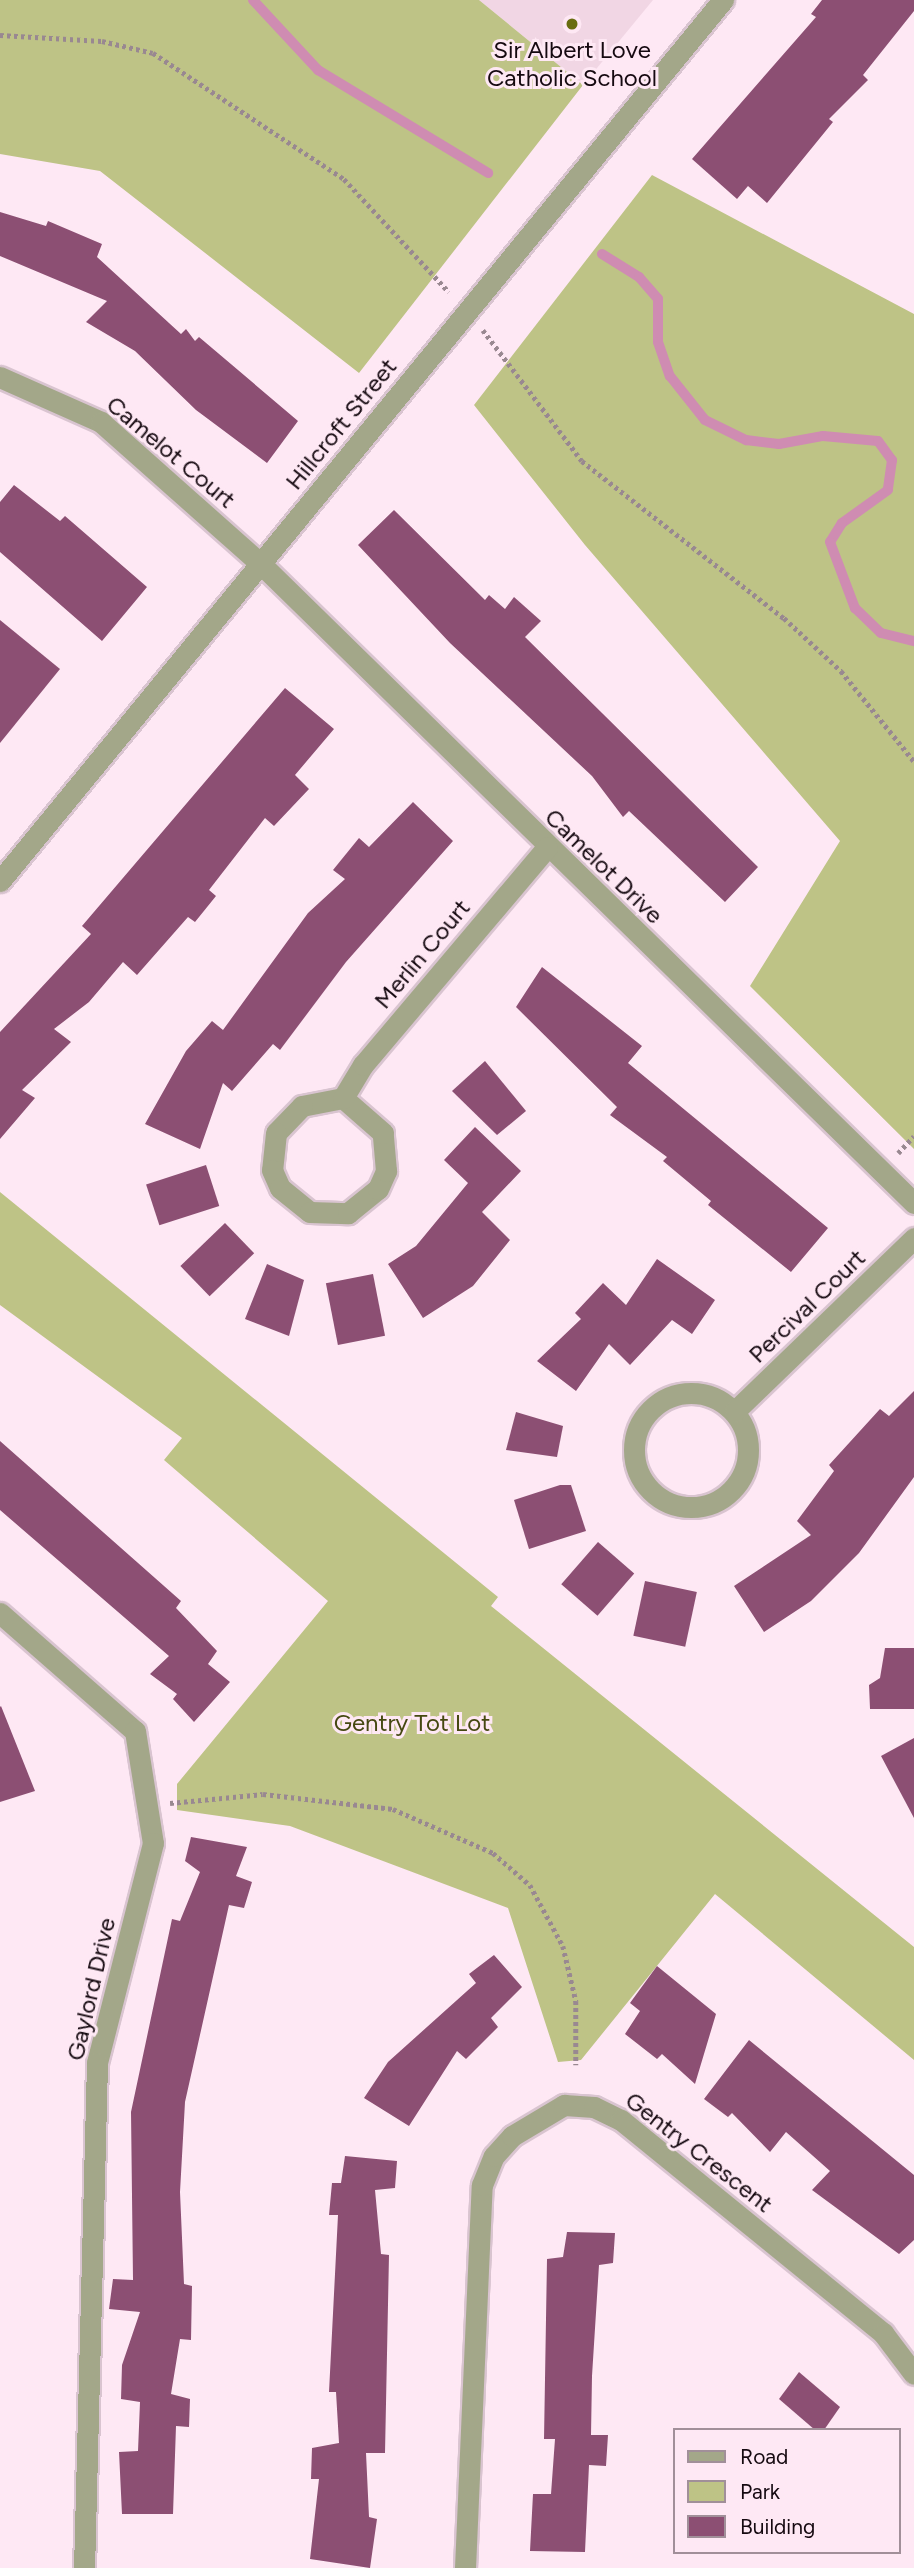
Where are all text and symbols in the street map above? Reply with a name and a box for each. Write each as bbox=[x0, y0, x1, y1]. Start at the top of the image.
marker: Sir Albert Love Catholic School bbox=[564, 16, 580, 32]
place label: Sir Albert Love Catholic School bbox=[487, 36, 657, 92]
street label: Hillcroft Street bbox=[279, 353, 403, 495]
street label: Camelot Court bbox=[101, 390, 241, 514]
street label: Camelot Drive bbox=[539, 803, 669, 929]
street label: Merlin Court bbox=[368, 894, 476, 1014]
street label: Percival Court bbox=[743, 1243, 871, 1369]
park label: Gentry Tot Lot bbox=[334, 1709, 490, 1737]
street label: Gaylord Drive bbox=[61, 1915, 121, 2063]
street label: Gentry Crescent bbox=[620, 2086, 778, 2218]
legend bbox=[673, 2428, 900, 2554]
text: Road bbox=[740, 2444, 788, 2469]
text: Park bbox=[740, 2479, 780, 2504]
text: Building bbox=[740, 2514, 815, 2539]

